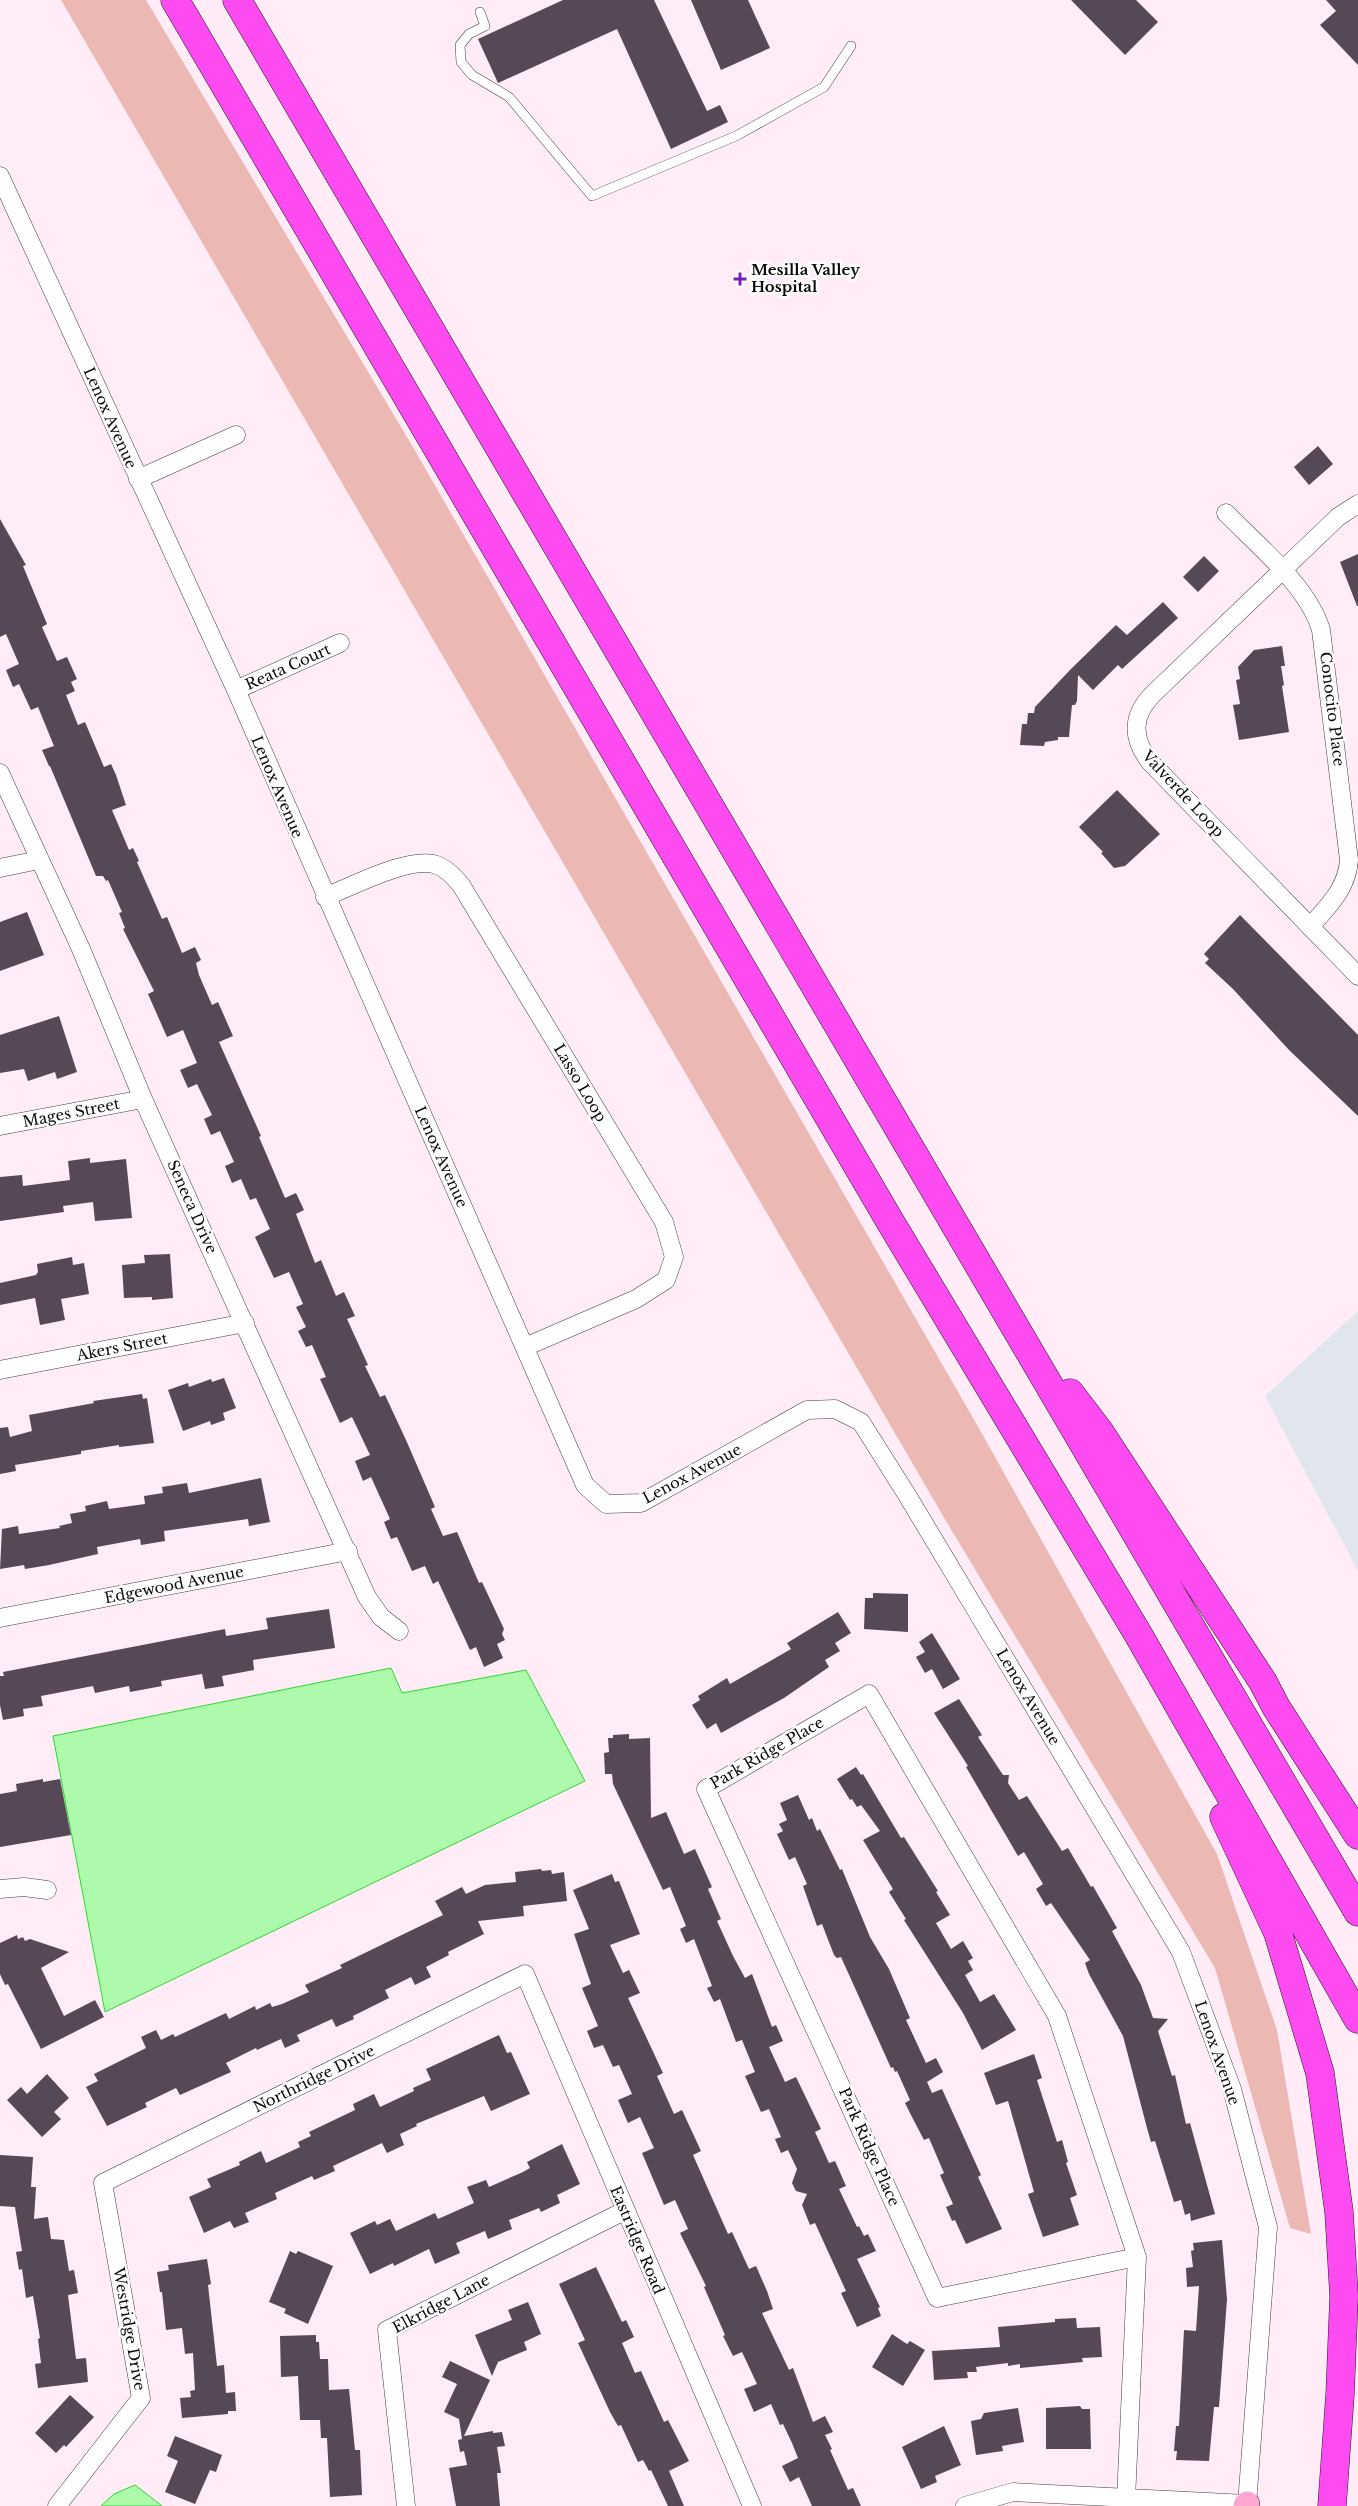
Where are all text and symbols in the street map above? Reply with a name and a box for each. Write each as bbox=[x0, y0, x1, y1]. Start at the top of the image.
place label: Mesilla Valley Hospital bbox=[751, 260, 860, 296]
marker: Mesilla Valley Hospital bbox=[733, 272, 747, 286]
street label: Lenox Avenue bbox=[80, 364, 141, 471]
street label: Reata Court bbox=[242, 639, 334, 694]
street label: Conocito Place bbox=[1316, 651, 1349, 767]
street label: Lenox Avenue bbox=[247, 733, 308, 841]
street label: Valverde Loop bbox=[1138, 746, 1228, 841]
street label: Lasso Loop bbox=[550, 1040, 611, 1125]
street label: Mages Street bbox=[21, 1094, 121, 1131]
street label: Lenox Avenue bbox=[411, 1103, 472, 1210]
street label: Seneca Drive bbox=[163, 1157, 222, 1257]
street label: Akers Street bbox=[74, 1328, 169, 1365]
street label: Lenox Avenue bbox=[639, 1440, 744, 1508]
street label: Edgewood Avenue bbox=[103, 1562, 245, 1607]
street label: Lenox Avenue bbox=[992, 1645, 1065, 1748]
street label: Park Ridge Place bbox=[707, 1712, 827, 1793]
street label: Lenox Avenue bbox=[1191, 1998, 1244, 2107]
street label: Northridge Drive bbox=[250, 2041, 378, 2116]
street label: Park Ridge Place bbox=[835, 2085, 904, 2209]
street label: Eastridge Road bbox=[606, 2183, 669, 2297]
street label: Westridge Drive bbox=[109, 2265, 150, 2392]
street label: Elkridge Lane bbox=[389, 2270, 493, 2337]

